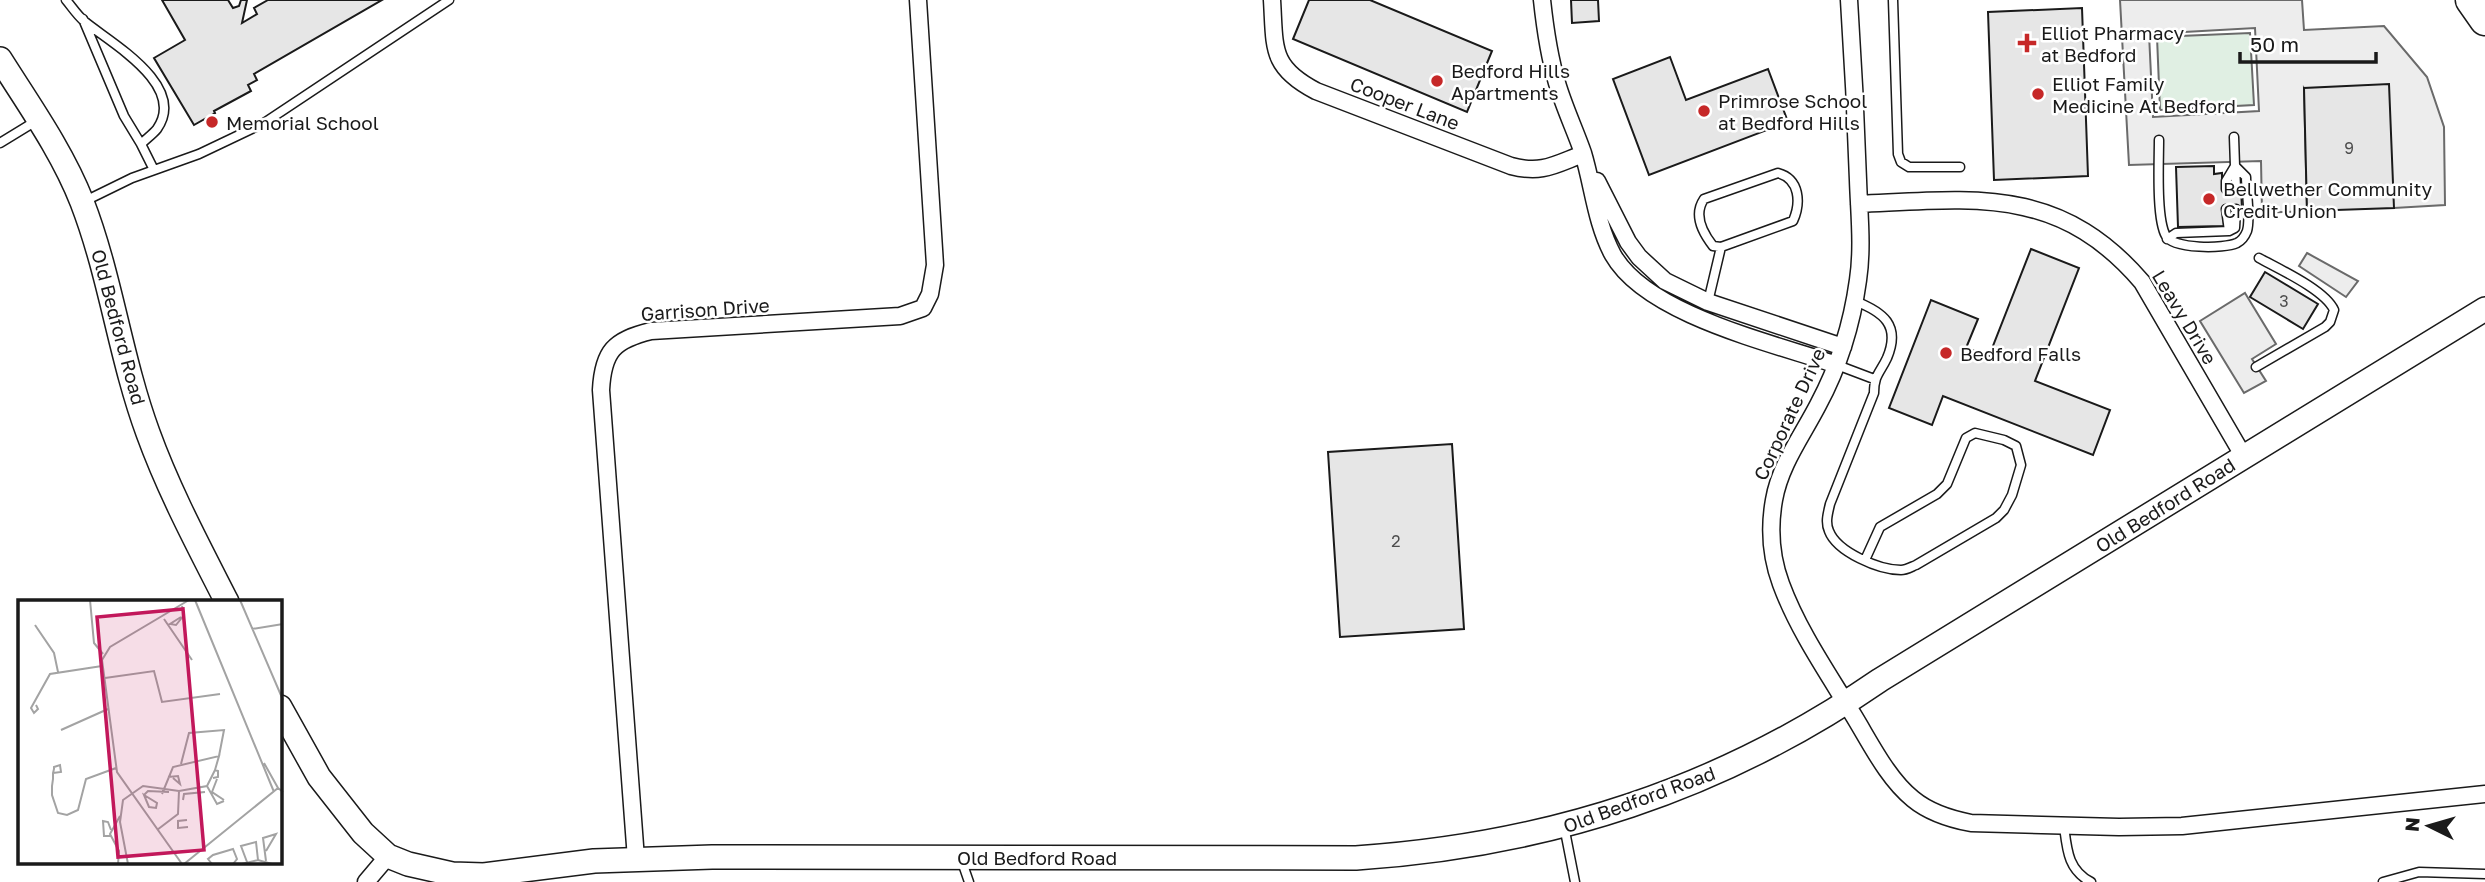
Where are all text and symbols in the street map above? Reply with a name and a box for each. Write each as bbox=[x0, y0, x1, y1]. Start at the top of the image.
place label: Elliot Pharmacy at Bedford bbox=[2041, 21, 2184, 66]
scale bar bbox=[2240, 21, 2376, 65]
text: 50 m bbox=[2250, 31, 2299, 57]
marker: Elliot Pharmacy at Bedford bbox=[2019, 35, 2035, 51]
place label: Bedford Hills Apartments bbox=[1451, 59, 1570, 104]
street label: Cooper Lane bbox=[1347, 72, 1463, 134]
place label: Elliot Family Medicine At Bedford bbox=[2052, 72, 2236, 117]
marker: Bedford Hills Apartments bbox=[1429, 73, 1445, 89]
marker: Elliot Family Medicine At Bedford bbox=[2030, 86, 2046, 102]
place label: Primrose School at Bedford Hills bbox=[1718, 89, 1867, 134]
marker: Primrose School at Bedford Hills bbox=[1696, 103, 1712, 119]
place label: Memorial School bbox=[226, 111, 379, 134]
marker: Memorial School bbox=[204, 114, 220, 130]
house number: 9 bbox=[2344, 138, 2354, 158]
place label: Bellwether Community Credit Union bbox=[2223, 177, 2433, 222]
marker: Bellwether Community Credit Union bbox=[2201, 191, 2217, 207]
street label: Old Bedford Road bbox=[87, 247, 151, 407]
street label: Leavy Drive bbox=[2148, 266, 2222, 368]
house number: 3 bbox=[2279, 291, 2289, 311]
street label: Garrison Drive bbox=[640, 293, 770, 325]
place label: Bedford Falls bbox=[1960, 342, 2081, 365]
street label: Corporate Drive bbox=[1748, 344, 1830, 484]
marker: Bedford Falls bbox=[1938, 345, 1954, 361]
street label: Old Bedford Road bbox=[2091, 453, 2239, 557]
house number: 2 bbox=[1391, 531, 1401, 551]
inset map bbox=[18, 600, 282, 864]
street label: Old Bedford Road bbox=[1560, 761, 1718, 837]
north arrow bbox=[2394, 791, 2464, 861]
text: N bbox=[2399, 816, 2424, 833]
street label: Old Bedford Road bbox=[957, 846, 1117, 869]

